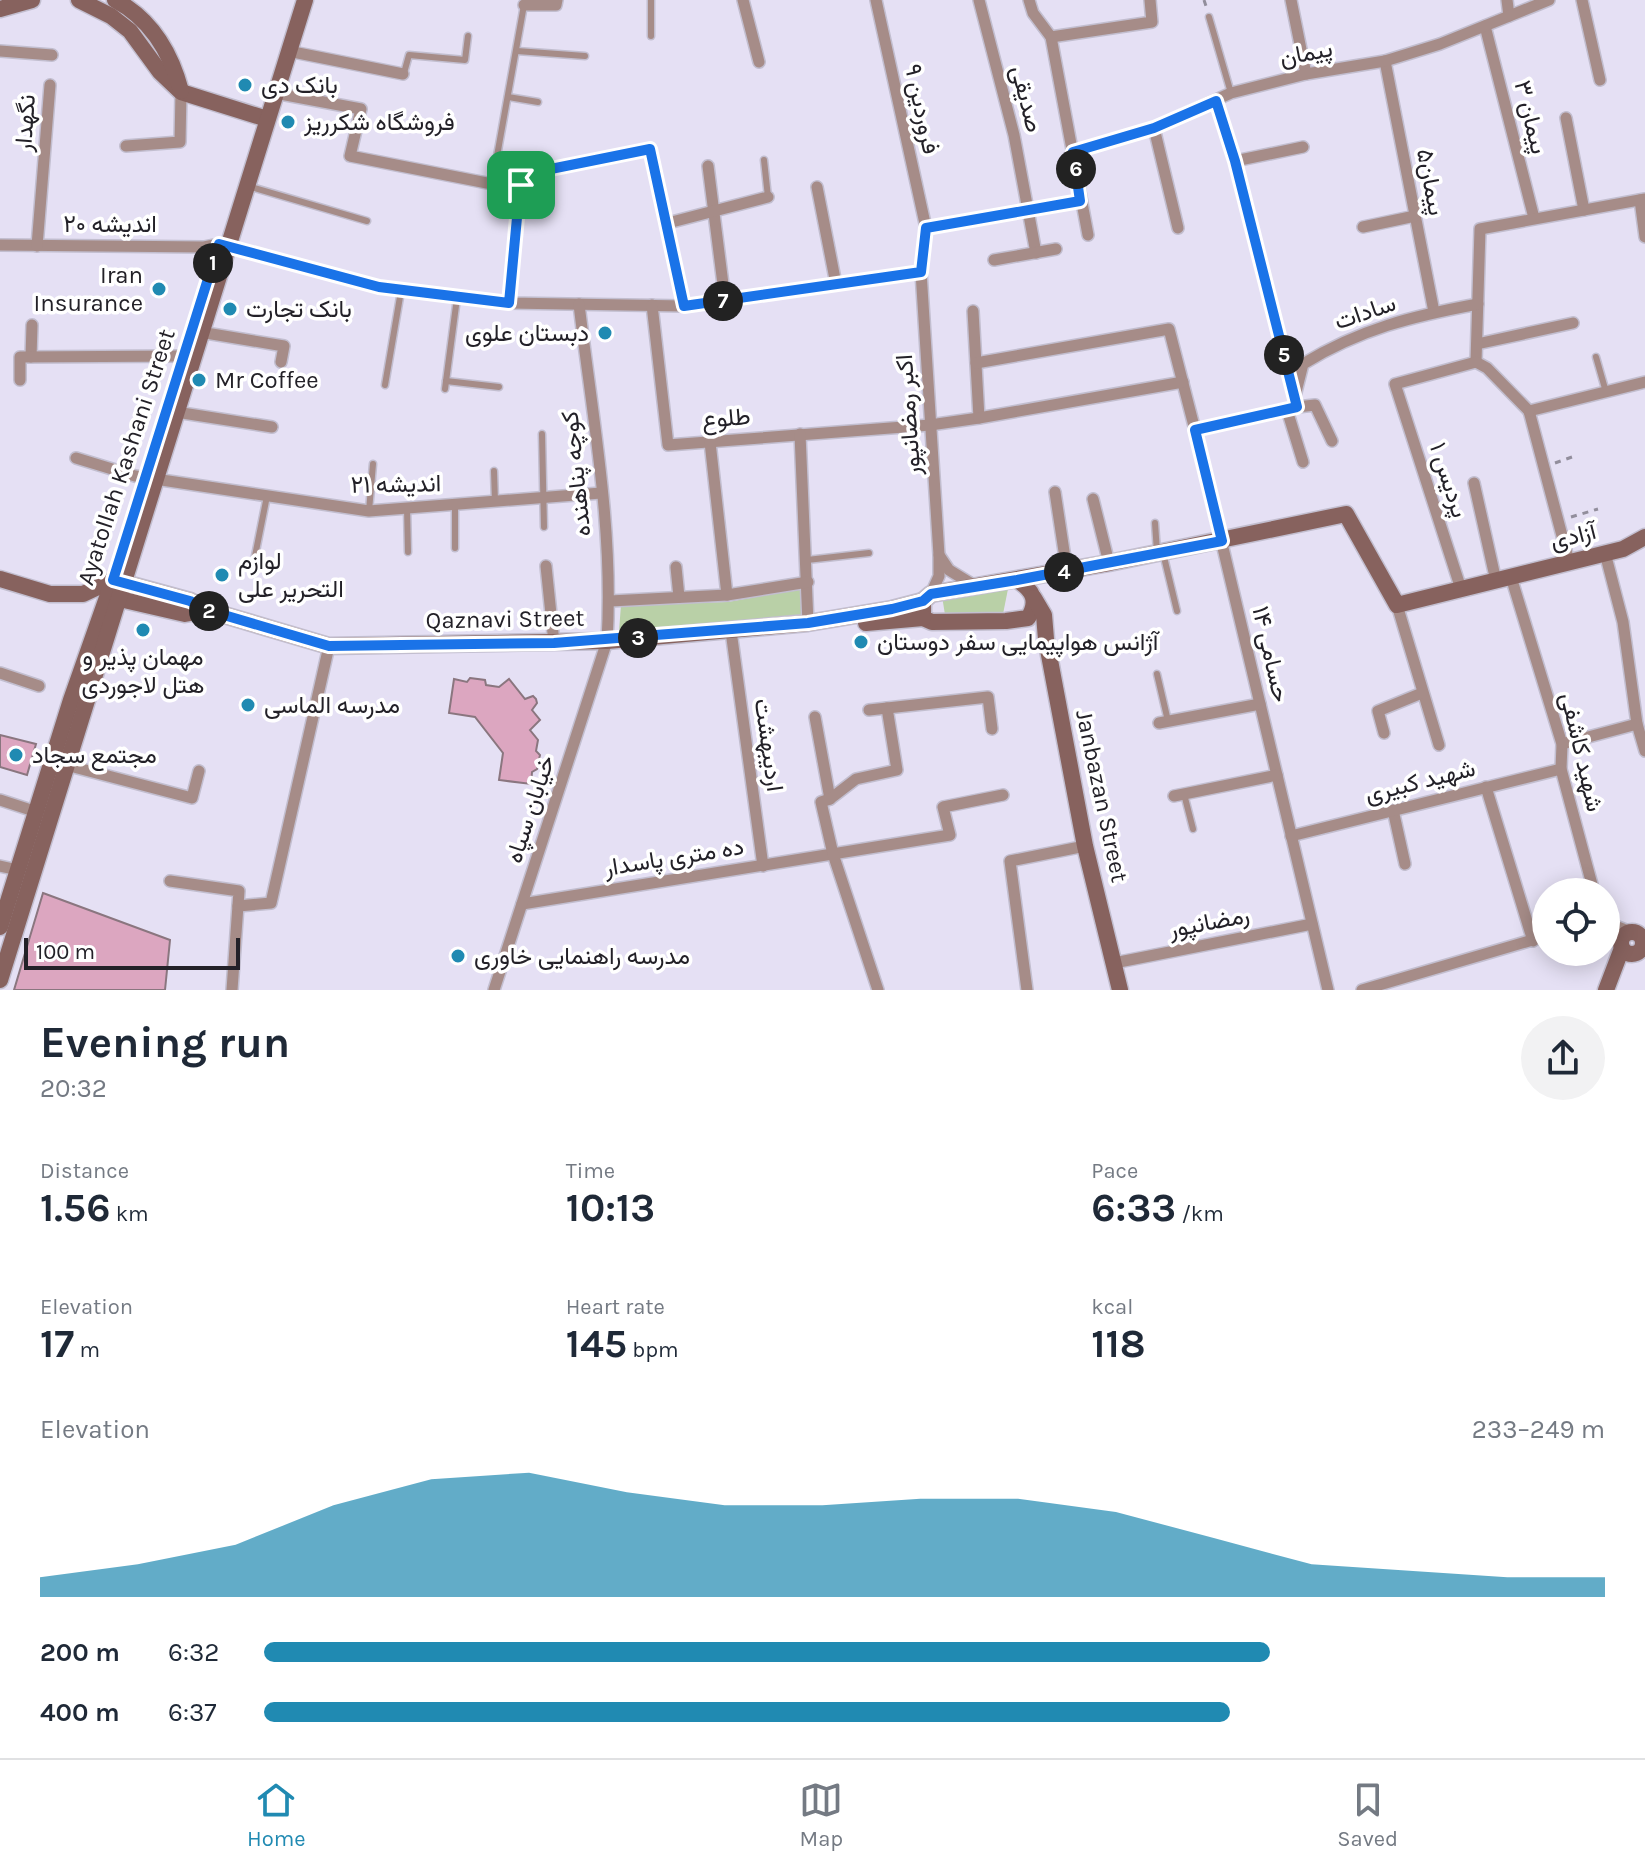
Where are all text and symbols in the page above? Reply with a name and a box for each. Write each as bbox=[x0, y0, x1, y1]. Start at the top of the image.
street label: پیمان bbox=[1277, 34, 1335, 74]
street label: فروردین ۹ bbox=[898, 61, 945, 157]
street label: صدیقی bbox=[1005, 63, 1049, 135]
place label: بانک دی bbox=[261, 71, 338, 99]
marker: بانک دی bbox=[236, 76, 254, 94]
street label: پیمان ۳ bbox=[1506, 77, 1554, 157]
street label: نگهدار bbox=[9, 93, 42, 154]
place label: فروشگاه شکرریز bbox=[303, 108, 455, 137]
marker: فروشگاه شکرریز bbox=[279, 113, 297, 131]
street label: پیمان۵ bbox=[1409, 146, 1451, 218]
pin: 6 bbox=[1056, 149, 1096, 189]
pin bbox=[487, 151, 555, 219]
text: 6 bbox=[1069, 156, 1083, 182]
icon: arrive bbox=[499, 163, 543, 207]
street label: اندیشه ۲۰ bbox=[63, 210, 157, 238]
pin: 1 bbox=[193, 243, 233, 283]
text: 1 bbox=[209, 250, 217, 276]
place label: Iran Insurance bbox=[34, 261, 143, 317]
marker: Iran Insurance bbox=[150, 280, 168, 298]
pin: 7 bbox=[703, 281, 743, 321]
text: 7 bbox=[718, 288, 728, 314]
street label: سادات bbox=[1331, 288, 1399, 336]
place label: بانک تجارت bbox=[246, 295, 352, 324]
marker: بانک تجارت bbox=[221, 300, 239, 318]
place label: دبستان علوی bbox=[465, 319, 589, 348]
marker: دبستان علوی bbox=[596, 324, 614, 342]
street label: Ayatollah Kashani Street bbox=[71, 325, 181, 589]
pin: 5 bbox=[1264, 335, 1304, 375]
text: 5 bbox=[1278, 342, 1290, 368]
street label: اکبر رمضانپور bbox=[890, 353, 928, 477]
place label: Mr Coffee bbox=[215, 366, 319, 394]
marker: Mr Coffee bbox=[190, 371, 208, 389]
street label: طلوع bbox=[700, 402, 752, 436]
street label: کوچه پناهنده bbox=[555, 410, 599, 538]
street label: پردیس ۱ bbox=[1422, 439, 1474, 522]
street label: اندیشه ۲۱ bbox=[350, 469, 442, 499]
street label: آزادی bbox=[1547, 516, 1601, 556]
place label: لوازم التحریر علی bbox=[238, 547, 344, 604]
pin: 4 bbox=[1044, 552, 1084, 592]
text: 4 bbox=[1057, 559, 1071, 585]
marker: لوازم التحریر علی bbox=[213, 566, 231, 584]
pin: 2 bbox=[189, 591, 229, 631]
text: 2 bbox=[202, 598, 216, 624]
street label: حسامی ۱۴ bbox=[1246, 603, 1296, 705]
street label: Qaznavi Street bbox=[425, 604, 585, 634]
pin: 3 bbox=[618, 618, 658, 658]
marker: مهمان پذیر و هتل لاجوردی bbox=[134, 621, 152, 639]
text: 3 bbox=[631, 625, 645, 651]
place label: آژانس هواپیمایی سفر دوستان bbox=[877, 628, 1161, 658]
marker: آژانس هواپیمایی سفر دوستان bbox=[852, 633, 870, 651]
place label: مهمان پذیر و هتل لاجوردی bbox=[82, 643, 204, 700]
street label: شهید کاشفی bbox=[1554, 690, 1609, 815]
place label: مدرسه الماسی bbox=[264, 691, 400, 720]
marker: مدرسه الماسی bbox=[239, 696, 257, 714]
street label: اردیبهشت bbox=[748, 697, 789, 793]
street label: Janbazan Street bbox=[1070, 707, 1134, 885]
place label: مجتمع سجاد bbox=[32, 741, 157, 772]
marker: مجتمع سجاد bbox=[7, 746, 25, 764]
street label: خیابان سپاه bbox=[499, 752, 562, 867]
street label: شهید کبیری bbox=[1362, 754, 1478, 809]
street label: ده متری پاسدار bbox=[601, 832, 746, 884]
map controls bbox=[1532, 878, 1620, 966]
button: locate bbox=[1532, 878, 1620, 966]
street label: رمضانپور bbox=[1165, 900, 1252, 946]
scale bar bbox=[24, 934, 240, 970]
text: 100 m bbox=[36, 939, 95, 965]
place label: مدرسه راهنمایی خاوری bbox=[474, 942, 690, 971]
marker: مدرسه راهنمایی خاوری bbox=[449, 947, 467, 965]
button: share bbox=[1521, 1016, 1605, 1100]
text: Evening run bbox=[40, 1017, 290, 1068]
text: 20:32 bbox=[40, 1073, 107, 1104]
text: Distance bbox=[40, 1158, 129, 1184]
text: Time bbox=[566, 1158, 615, 1184]
text: Pace bbox=[1091, 1158, 1138, 1184]
text: 1.56 bbox=[40, 1184, 110, 1231]
text: 10:13 bbox=[566, 1184, 655, 1231]
text: 6:33 bbox=[1091, 1184, 1176, 1231]
text: km bbox=[110, 1201, 149, 1227]
text: /km bbox=[1176, 1201, 1224, 1227]
text: Elevation bbox=[40, 1294, 133, 1320]
text: Heart rate bbox=[566, 1294, 665, 1320]
text: kcal bbox=[1091, 1294, 1133, 1320]
text: 17 bbox=[40, 1320, 74, 1367]
text: 145 bbox=[566, 1320, 627, 1367]
text: 118 bbox=[1091, 1320, 1146, 1367]
text: m bbox=[74, 1337, 100, 1363]
text: bpm bbox=[627, 1337, 679, 1363]
text: Elevation bbox=[40, 1414, 150, 1445]
text: 233–249 m bbox=[1472, 1414, 1605, 1445]
text: 200 m bbox=[40, 1637, 120, 1668]
text: 6:32 bbox=[168, 1637, 219, 1668]
text: 400 m bbox=[40, 1697, 120, 1728]
text: 6:37 bbox=[168, 1697, 216, 1728]
tab: Home bbox=[247, 1778, 306, 1852]
tab: Map bbox=[799, 1778, 843, 1852]
tab: Saved bbox=[1337, 1778, 1398, 1852]

